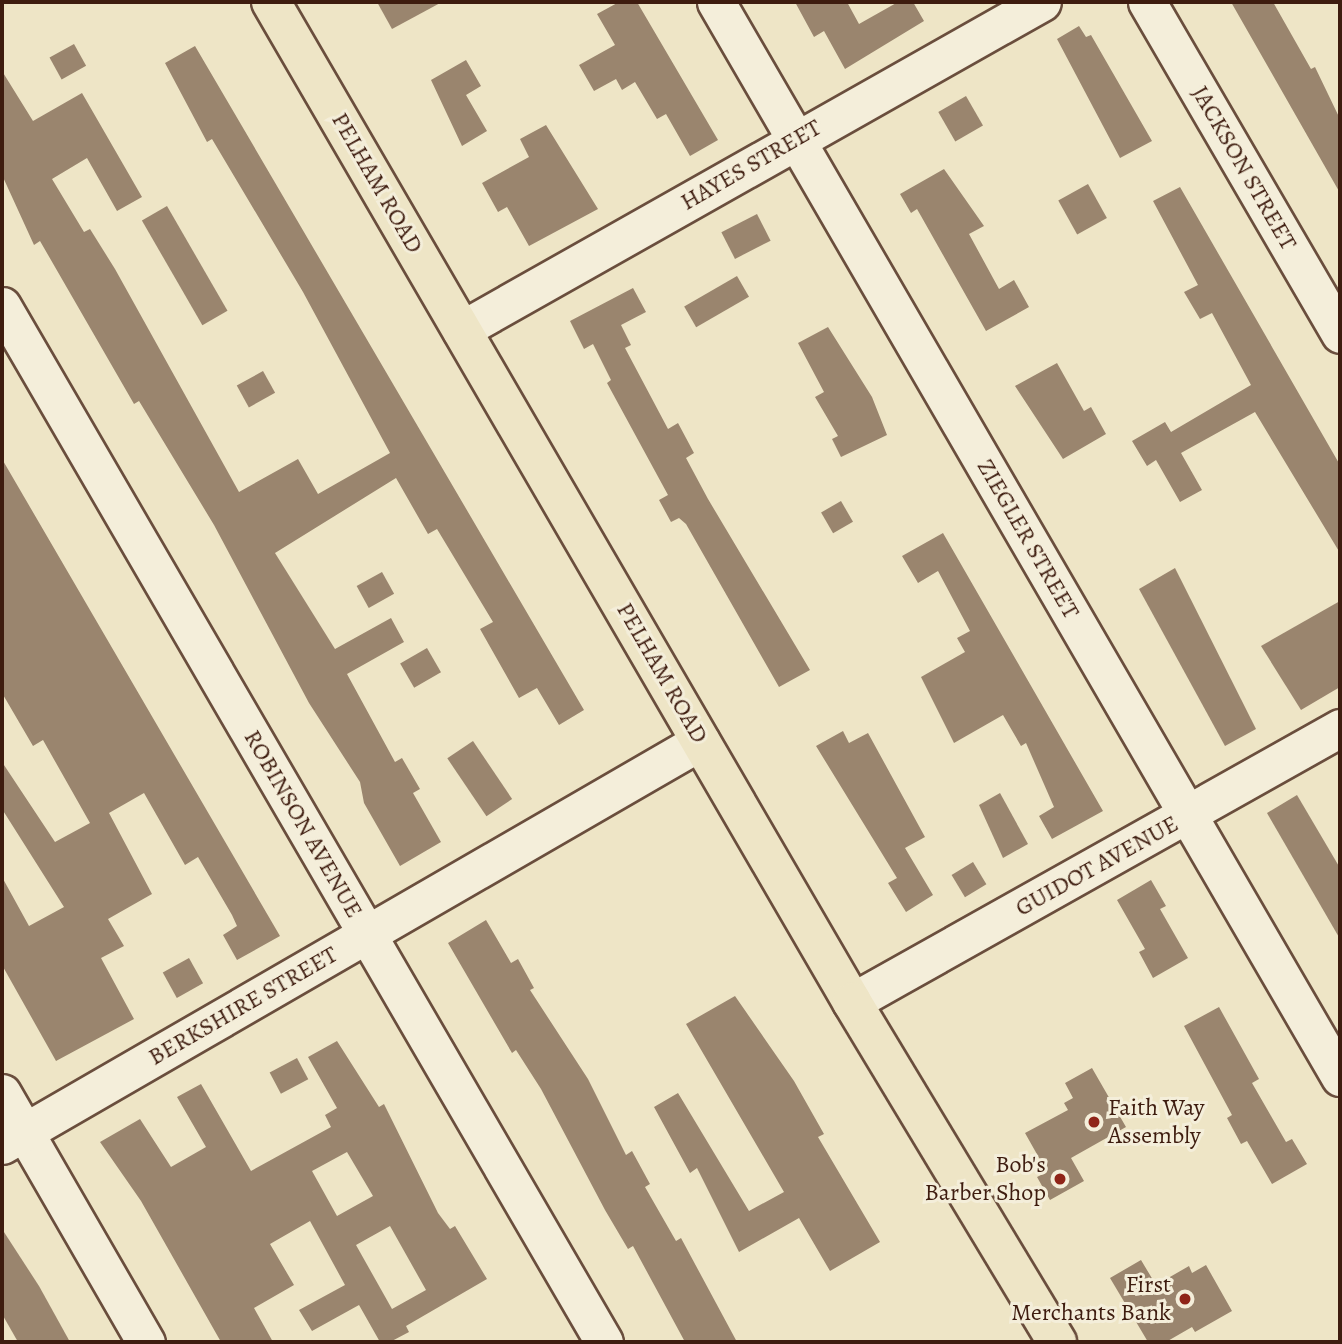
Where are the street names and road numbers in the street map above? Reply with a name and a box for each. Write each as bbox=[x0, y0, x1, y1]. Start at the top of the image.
street label: JACKSON STREET bbox=[1185, 81, 1303, 255]
street label: PELHAM ROAD bbox=[325, 108, 429, 258]
street label: HAYES STREET bbox=[676, 113, 826, 217]
street label: ZIEGLER STREET bbox=[971, 454, 1085, 624]
street label: PELHAM ROAD bbox=[610, 598, 714, 748]
street label: ROBINSON AVENUE bbox=[237, 725, 369, 923]
street label: GUIDOT AVENUE bbox=[1011, 809, 1183, 923]
street label: BERKSHIRE STREET bbox=[143, 940, 343, 1072]

